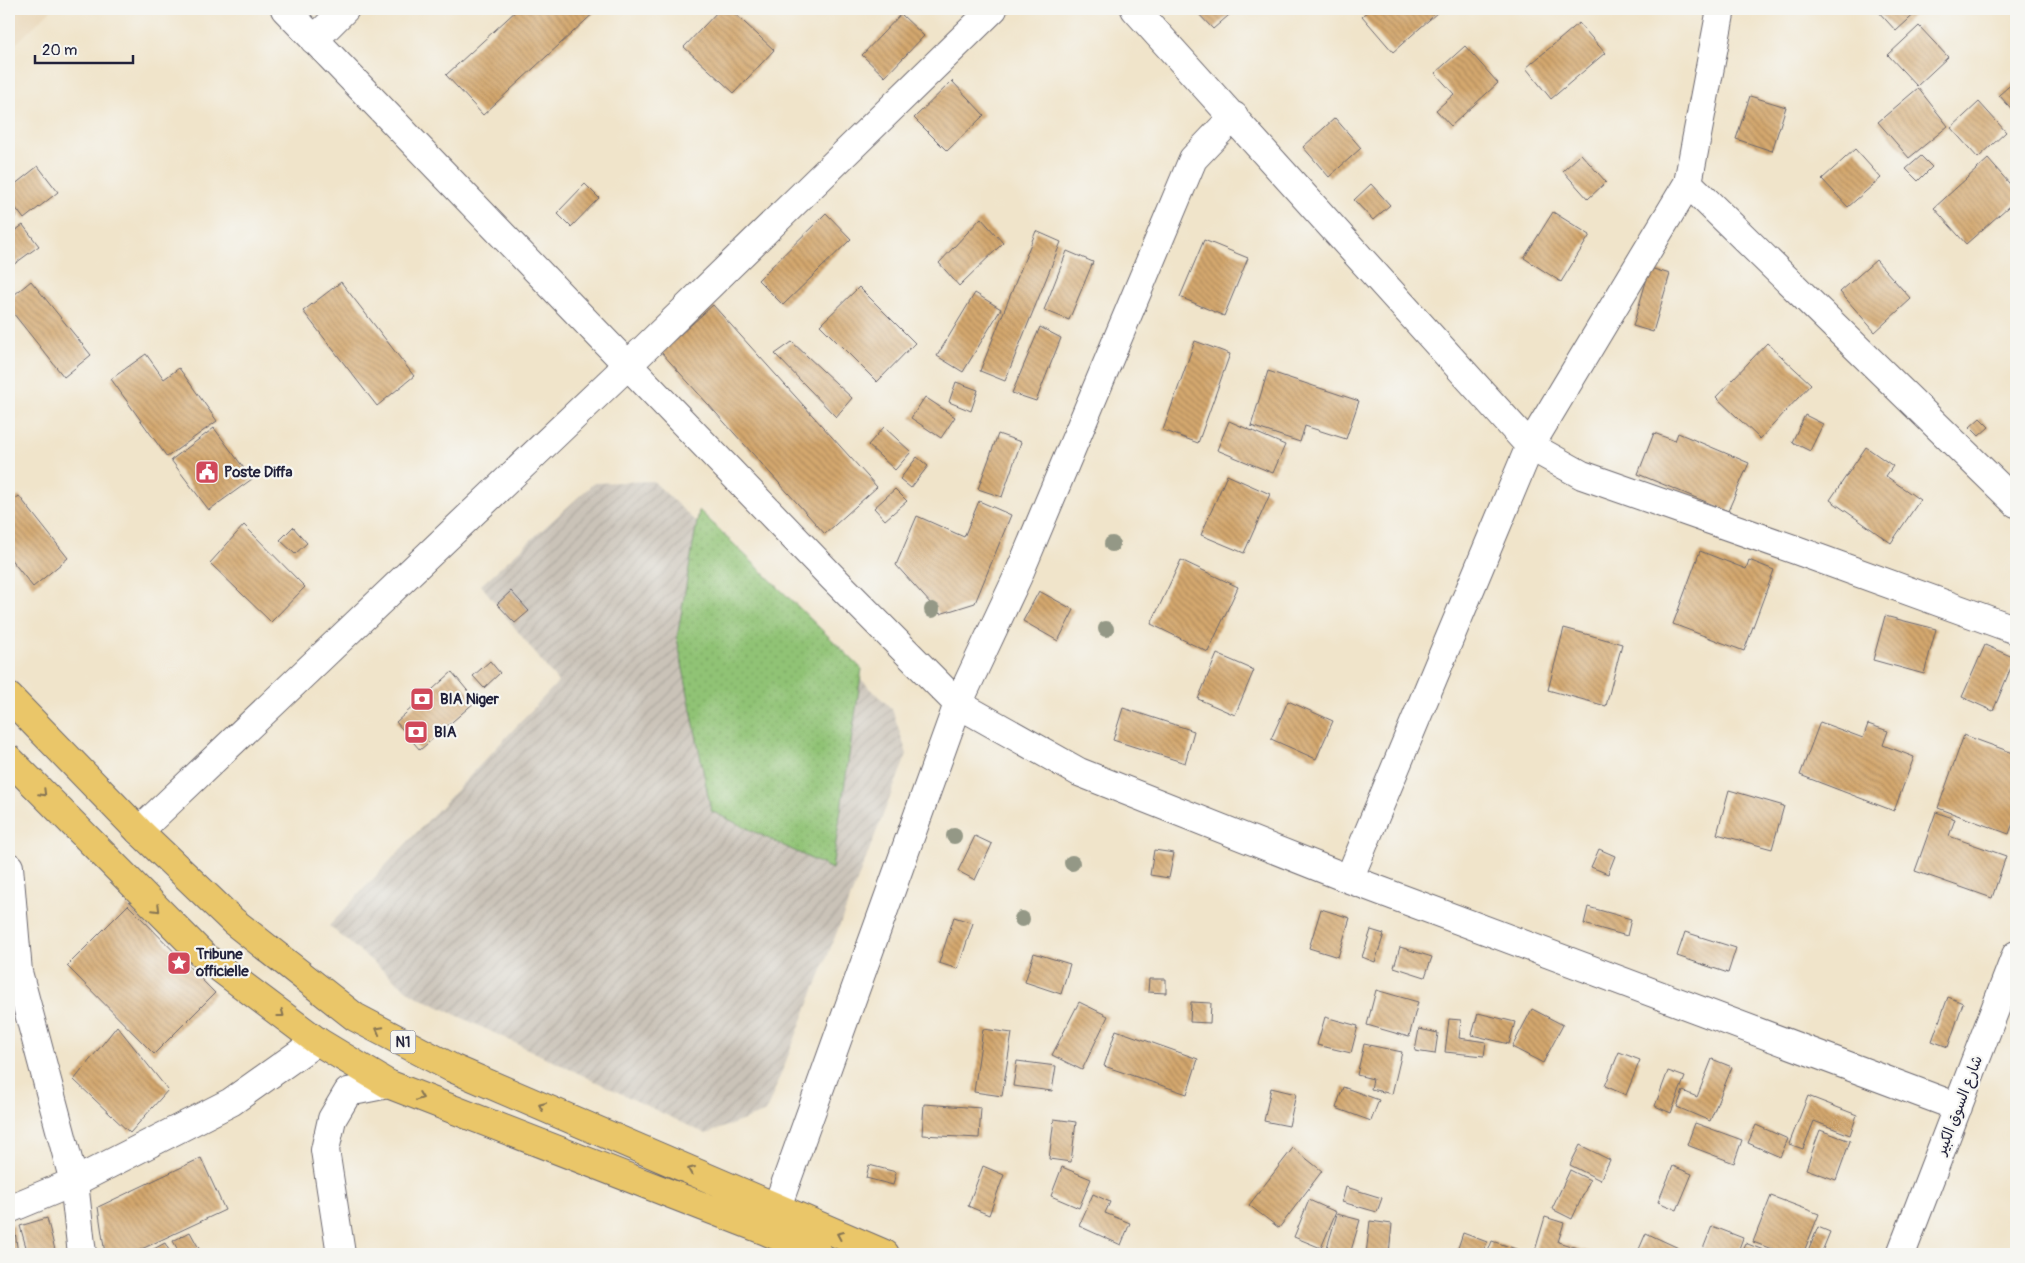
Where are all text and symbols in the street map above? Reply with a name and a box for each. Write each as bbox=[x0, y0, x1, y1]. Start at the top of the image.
scale bar bbox=[35, 32, 132, 64]
text: 20 m bbox=[42, 41, 77, 60]
public building icon: Poste Diffa bbox=[194, 459, 220, 485]
place label: Poste Diffa bbox=[224, 463, 293, 482]
bank icon: BIA Niger bbox=[409, 686, 435, 712]
place label: BIA Niger bbox=[440, 690, 499, 709]
bank icon: BIA bbox=[403, 719, 429, 745]
place label: BIA bbox=[434, 723, 457, 742]
one-way arrow bbox=[37, 788, 46, 797]
one-way arrow bbox=[151, 903, 160, 912]
place label: Tribune officielle bbox=[195, 945, 249, 981]
place icon: Tribune officielle bbox=[166, 950, 192, 976]
one-way arrow bbox=[275, 1008, 285, 1017]
one-way arrow bbox=[375, 1026, 384, 1036]
road number: N1 bbox=[390, 1030, 416, 1054]
street label: شارع السوق الكبير bbox=[1931, 1053, 1987, 1159]
one-way arrow bbox=[415, 1090, 424, 1101]
one-way arrow bbox=[538, 1102, 547, 1113]
one-way arrow bbox=[687, 1166, 696, 1177]
one-way arrow bbox=[836, 1230, 845, 1241]

